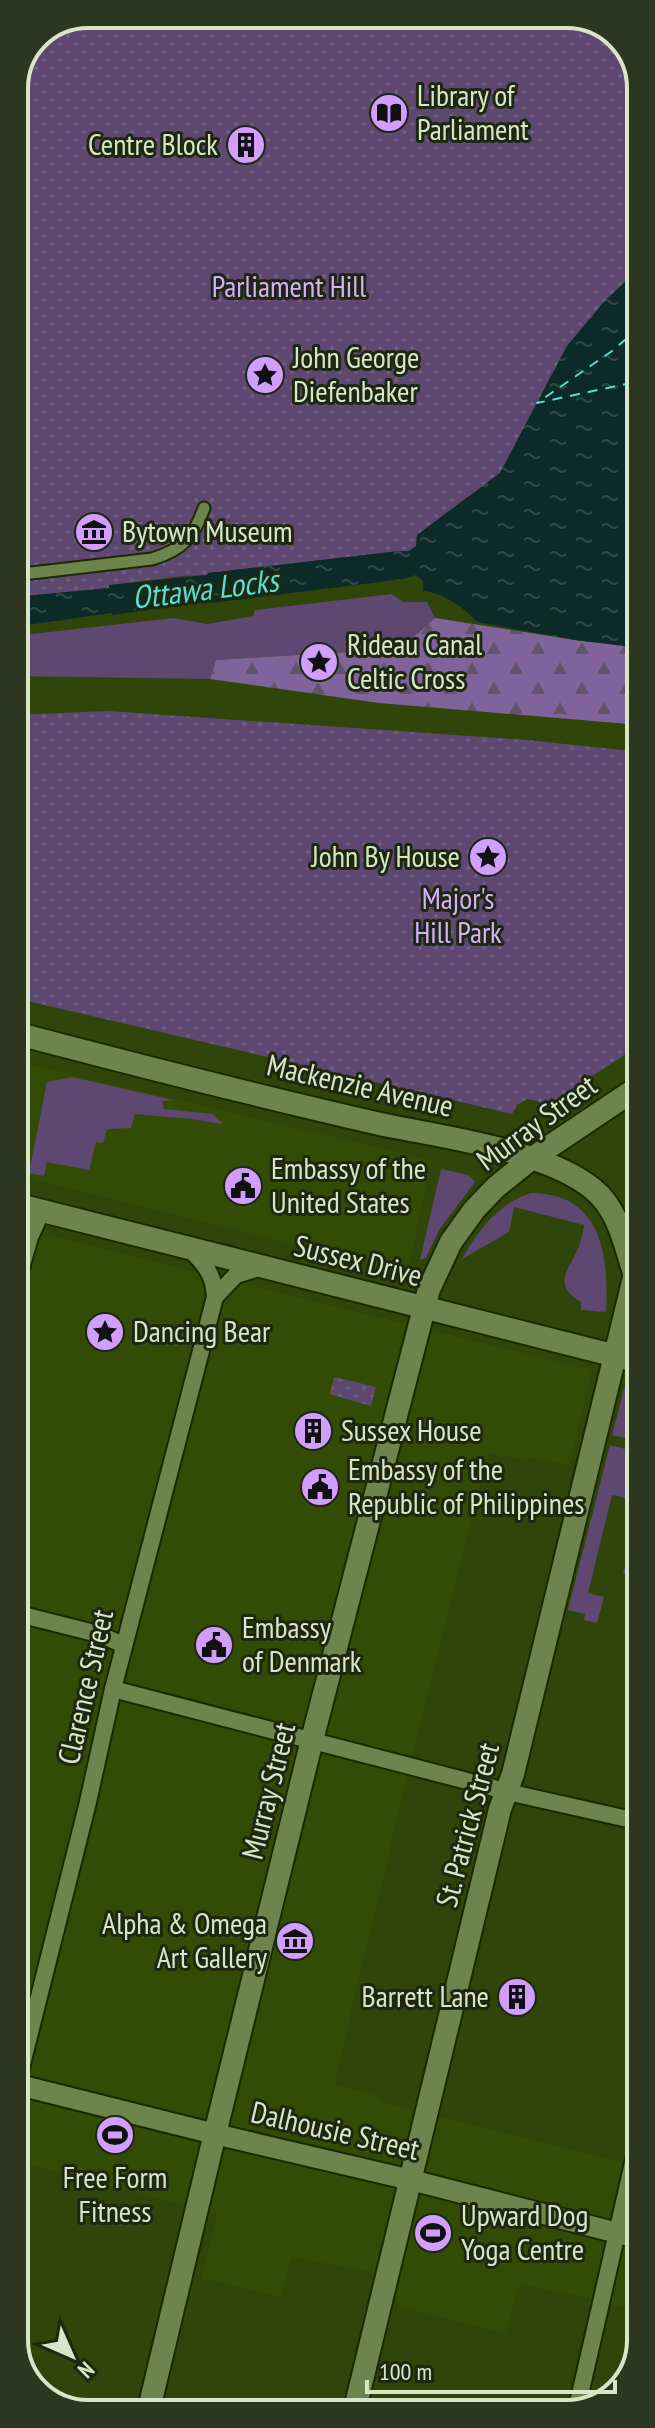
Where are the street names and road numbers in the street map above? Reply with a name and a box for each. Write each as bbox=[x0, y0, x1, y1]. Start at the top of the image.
street label: Mackenzie Avenue bbox=[263, 1044, 457, 1125]
street label: Murray Street bbox=[468, 1065, 605, 1179]
street label: Sussex Drive bbox=[290, 1225, 426, 1294]
street label: Clarence Street bbox=[48, 1605, 121, 1768]
street label: Murray Street bbox=[232, 1718, 304, 1863]
street label: St. Patrick Street bbox=[426, 1737, 507, 1911]
street label: Dalhousie Street bbox=[247, 2091, 424, 2168]

